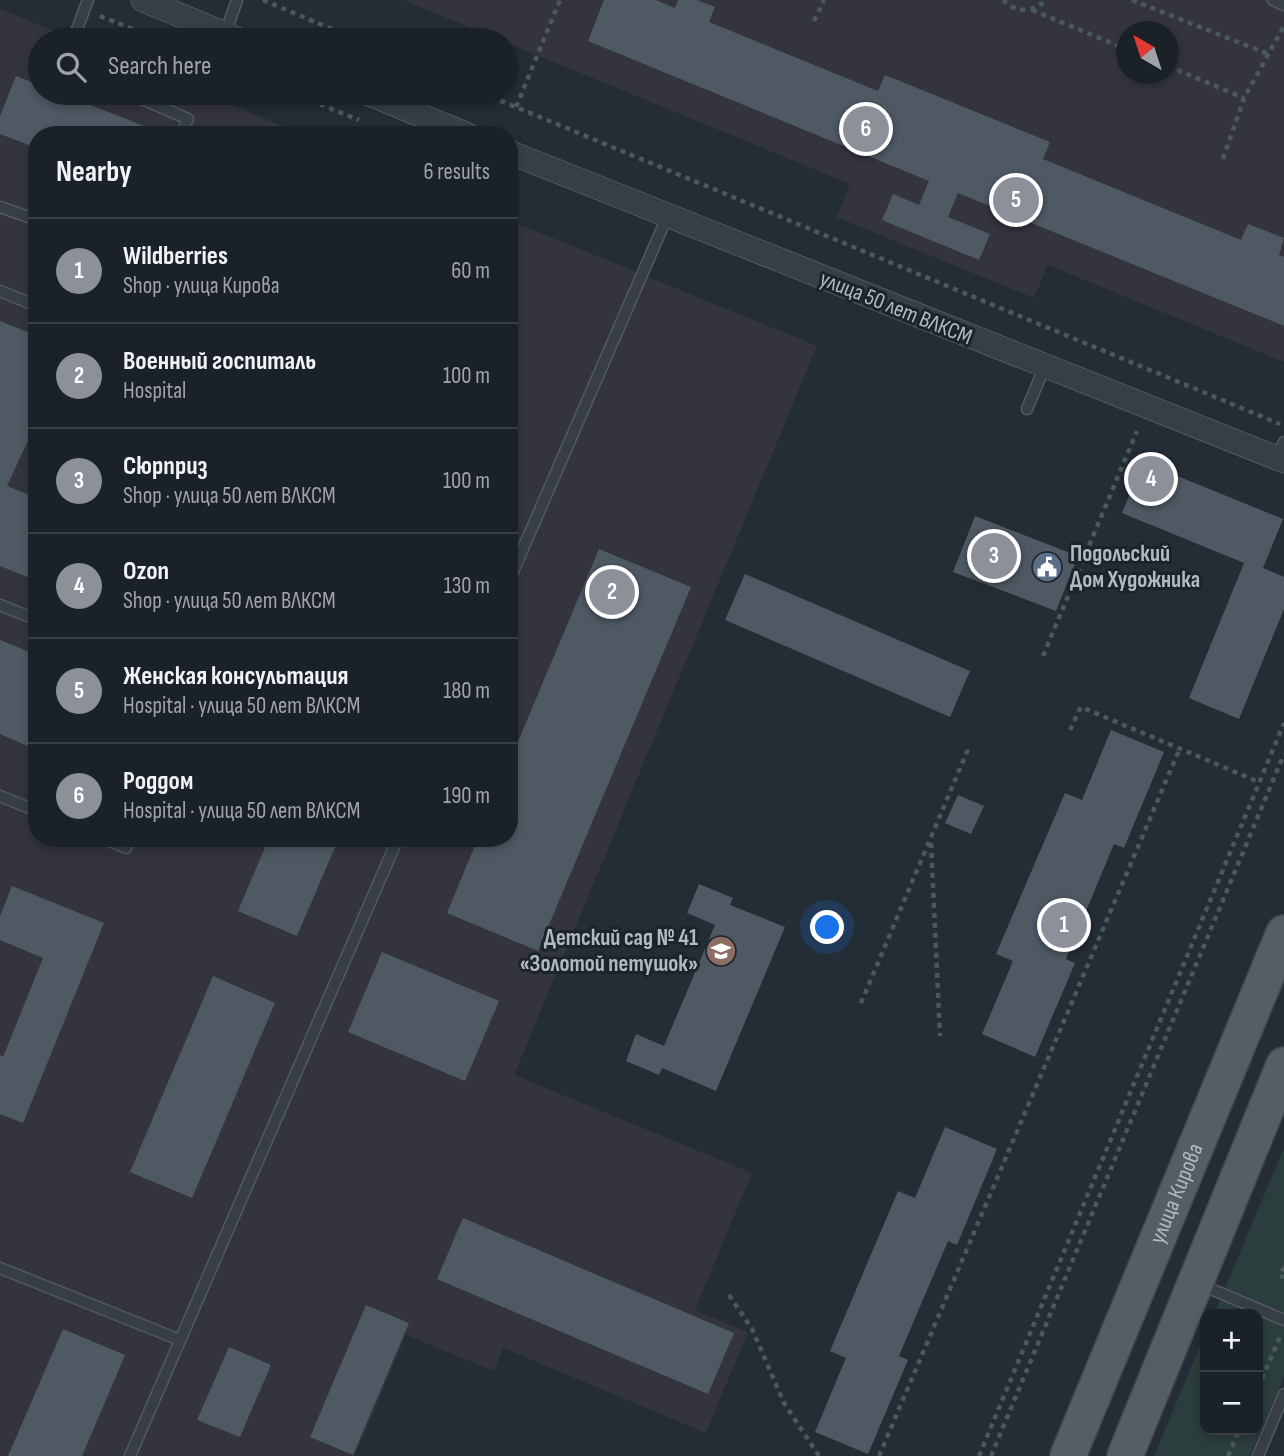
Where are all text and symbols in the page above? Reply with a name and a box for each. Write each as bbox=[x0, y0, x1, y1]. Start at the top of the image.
north arrow bbox=[1116, 21, 1179, 84]
search box bbox=[28, 28, 518, 105]
icon: search bbox=[52, 48, 90, 86]
text: Search here bbox=[108, 51, 211, 82]
pin: 6 bbox=[843, 103, 889, 155]
text: Nearby bbox=[56, 154, 132, 190]
text: 6 results bbox=[424, 158, 490, 186]
pin: 5 bbox=[993, 174, 1039, 226]
text: Wildberries bbox=[123, 241, 228, 272]
text: 1 bbox=[74, 257, 84, 285]
text: 60 m bbox=[451, 257, 490, 285]
street label: улица 50 лет ВЛКСМ bbox=[816, 265, 976, 351]
text: Shop · улица Кирова bbox=[123, 272, 280, 300]
text: Военный госпиталь bbox=[123, 346, 316, 377]
text: 2 bbox=[74, 362, 84, 390]
text: 100 m bbox=[443, 362, 490, 390]
text: Hospital bbox=[123, 377, 186, 405]
text: Сюрприз bbox=[123, 451, 208, 482]
pin: 4 bbox=[1128, 453, 1174, 505]
text: 3 bbox=[74, 467, 84, 495]
text: 100 m bbox=[443, 467, 490, 495]
text: Shop · улица 50 лет ВЛКСМ bbox=[123, 482, 336, 510]
pin: 3 bbox=[971, 530, 1017, 582]
place label: Подольский Дом Художника bbox=[1070, 540, 1200, 594]
public building icon: Подольский Дом Художника bbox=[1030, 550, 1064, 584]
text: Ozon bbox=[123, 556, 169, 587]
pin: 2 bbox=[589, 566, 635, 618]
text: 4 bbox=[74, 572, 84, 600]
text: 130 m bbox=[444, 572, 490, 600]
text: Shop · улица 50 лет ВЛКСМ bbox=[123, 587, 336, 615]
text: Женская консультация bbox=[123, 661, 348, 692]
text: 5 bbox=[74, 677, 84, 705]
text: 180 m bbox=[443, 677, 490, 705]
text: Hospital · улица 50 лет ВЛКСМ bbox=[123, 692, 360, 720]
text: Роддом bbox=[123, 766, 193, 797]
text: 6 bbox=[74, 782, 84, 810]
text: 190 m bbox=[443, 782, 490, 810]
text: Hospital · улица 50 лет ВЛКСМ bbox=[123, 797, 360, 825]
pin: 1 bbox=[1041, 899, 1087, 951]
your location bbox=[810, 910, 844, 944]
place label: Детский сад № 41 «Золотой петушок» bbox=[520, 924, 698, 978]
school or university icon: Детский сад № 41 «Золотой петушок» bbox=[704, 934, 738, 968]
street label: улица Кирова bbox=[1143, 1139, 1210, 1248]
map controls bbox=[1200, 1309, 1263, 1435]
button: + bbox=[1200, 1309, 1263, 1372]
button: − bbox=[1200, 1372, 1263, 1435]

